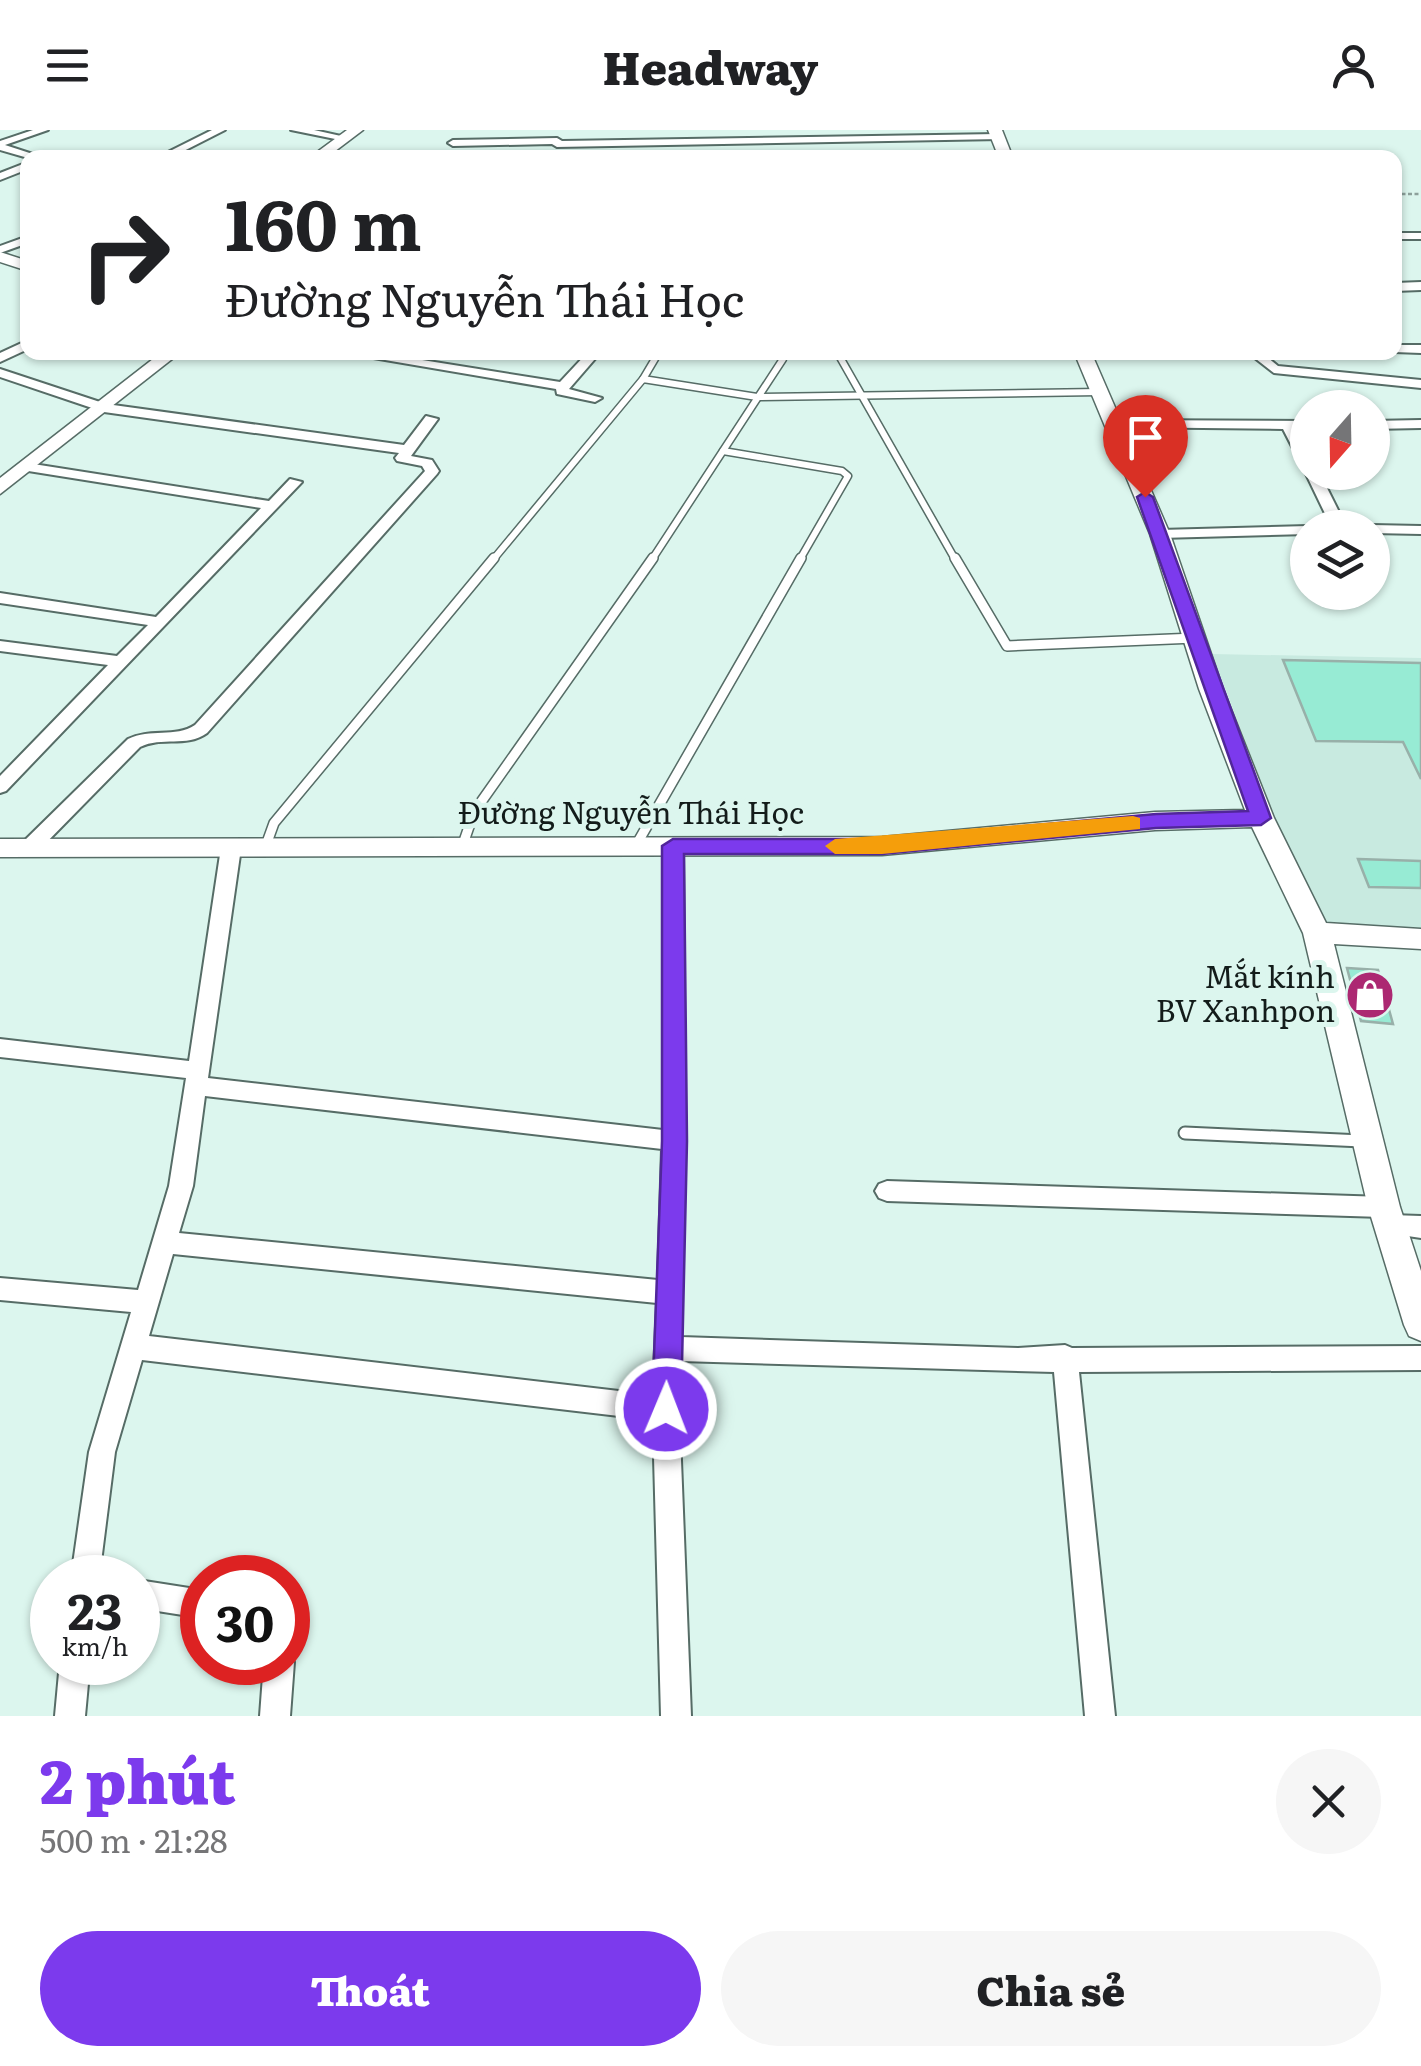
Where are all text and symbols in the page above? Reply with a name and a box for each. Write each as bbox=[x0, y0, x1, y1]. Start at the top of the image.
text: Headway bbox=[603, 32, 818, 99]
icon: menu bbox=[40, 38, 95, 93]
icon: person bbox=[1326, 38, 1381, 93]
text: 160 m bbox=[225, 169, 422, 273]
icon: right bbox=[60, 190, 190, 320]
text: Đường Nguyễn Thái Học bbox=[225, 264, 744, 331]
north arrow bbox=[1290, 390, 1390, 490]
map controls bbox=[1290, 390, 1390, 610]
pin bbox=[1103, 395, 1188, 498]
icon: arrive bbox=[1118, 410, 1173, 465]
button: layers bbox=[1290, 510, 1390, 610]
street label: Đường Nguyễn Thái Học bbox=[458, 789, 804, 833]
place label: Mắt kính BV Xanhpon bbox=[1156, 953, 1335, 1031]
shop icon: Mắt kính BV Xanhpon bbox=[1344, 969, 1396, 1021]
position arrow bbox=[614, 1357, 718, 1461]
speed limit sign: 30 bbox=[180, 1555, 310, 1685]
text: 23 bbox=[68, 1571, 122, 1645]
text: km/h bbox=[62, 1627, 128, 1664]
text: 2 phút bbox=[40, 1733, 236, 1822]
button: close bbox=[1276, 1749, 1381, 1854]
text: 500 m · 21:28 bbox=[40, 1815, 228, 1863]
button: Thoát bbox=[40, 1931, 701, 2046]
button: Chia sẻ bbox=[721, 1931, 1381, 2046]

